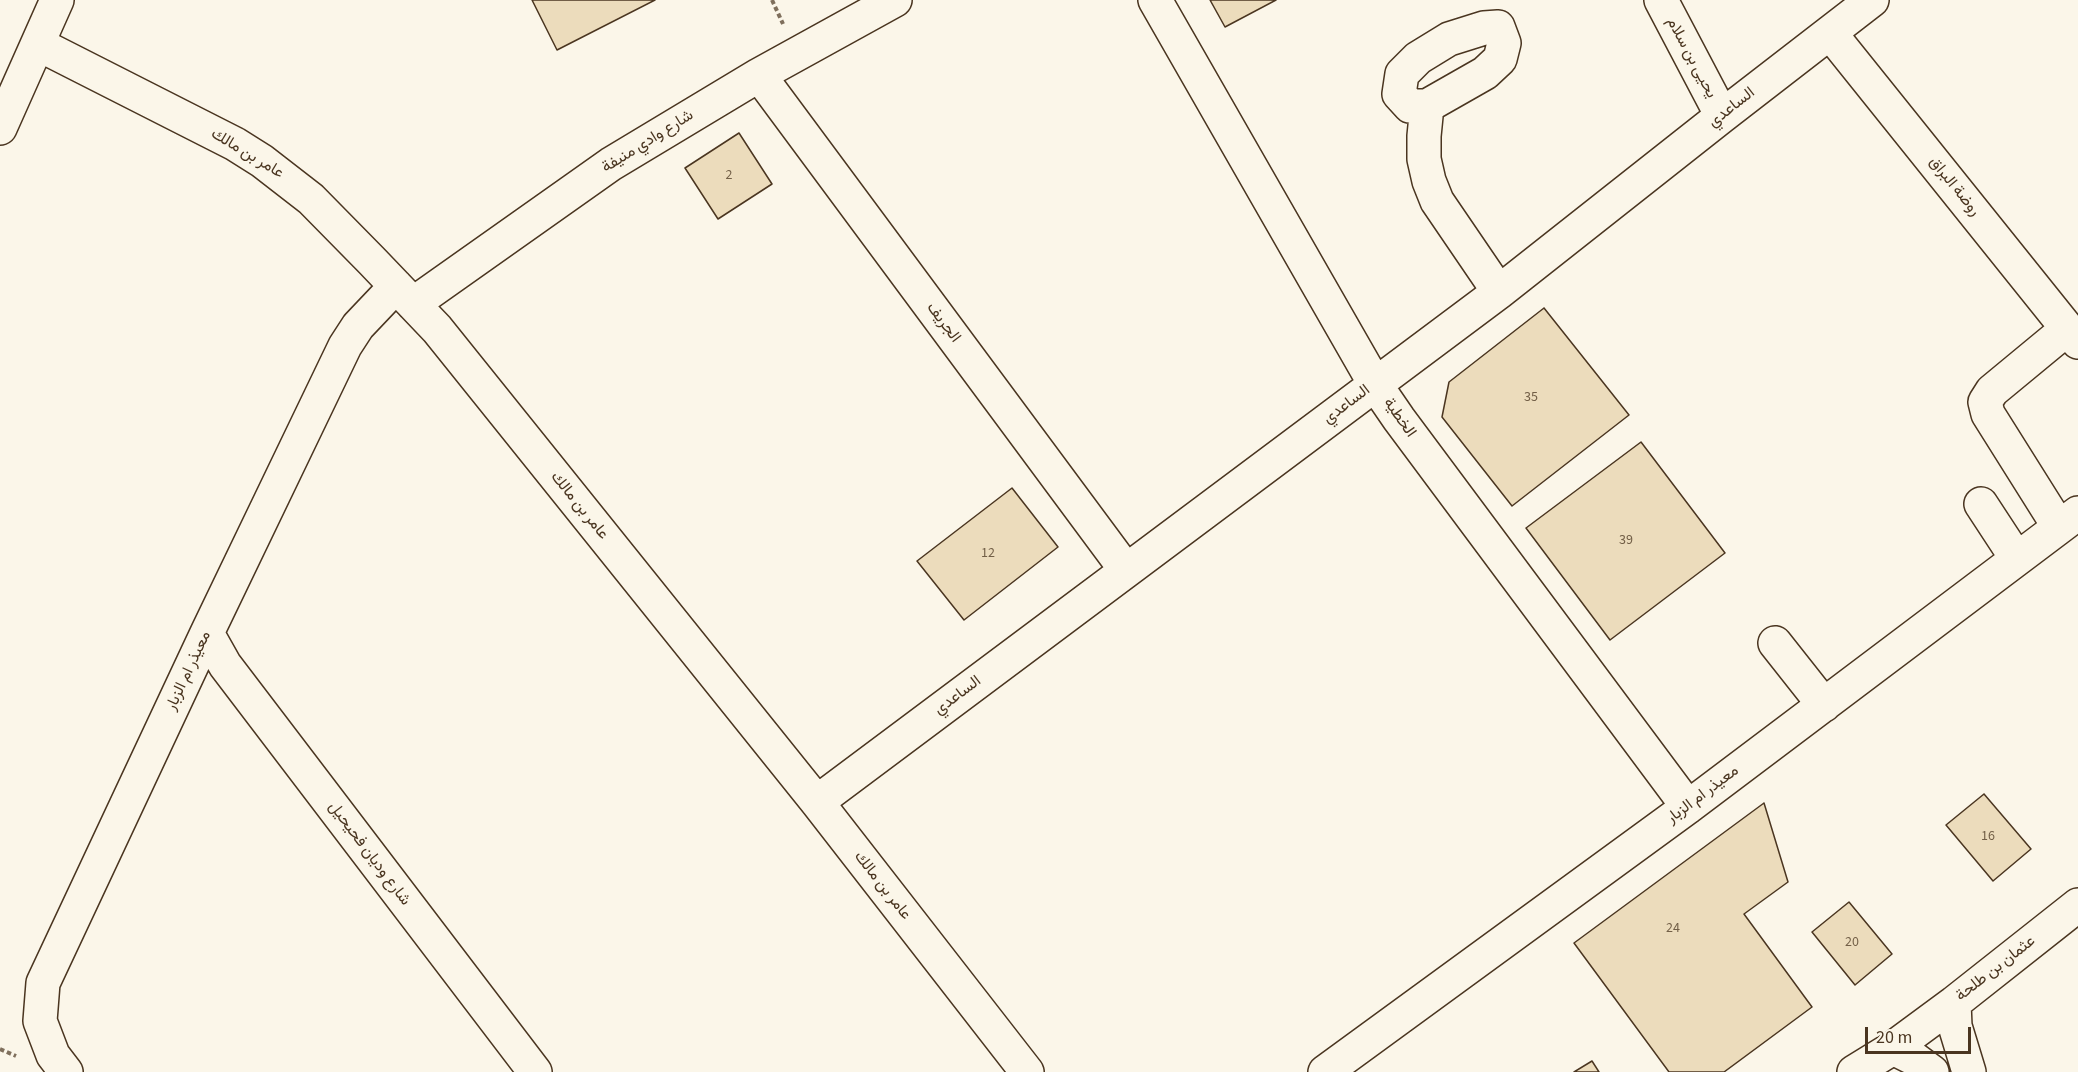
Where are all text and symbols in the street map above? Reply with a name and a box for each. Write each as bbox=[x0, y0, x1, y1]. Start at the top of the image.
street label: يحيى بن سلام bbox=[1662, 14, 1720, 102]
street label: الساعدي bbox=[1705, 84, 1759, 132]
street label: شارع وادي منيفة bbox=[599, 106, 697, 178]
street label: عامر بن مالك bbox=[207, 125, 287, 183]
street label: روضة البراق bbox=[1924, 153, 1984, 221]
house number: 2 bbox=[726, 168, 732, 184]
street label: الجريف bbox=[922, 299, 964, 347]
street label: الساعدي bbox=[1320, 381, 1374, 429]
house number: 35 bbox=[1524, 390, 1538, 406]
street label: الخطية bbox=[1378, 394, 1420, 442]
street label: عامر بن مالك bbox=[546, 468, 612, 544]
house number: 39 bbox=[1619, 533, 1633, 549]
house number: 12 bbox=[981, 546, 995, 562]
street label: معيذر ام الزبار bbox=[162, 628, 216, 714]
street label: الساعدي bbox=[931, 672, 985, 720]
street label: معيذر ام الزبار bbox=[1663, 762, 1743, 828]
street label: شارع وديان فحيحيل bbox=[324, 798, 414, 910]
house number: 16 bbox=[1981, 829, 1995, 845]
street label: عامر بن مالك bbox=[849, 848, 915, 924]
house number: 24 bbox=[1666, 921, 1680, 937]
street label: عثمان بن طلحة bbox=[1952, 932, 2040, 1006]
house number: 20 bbox=[1845, 935, 1859, 951]
scale bar bbox=[1868, 1015, 1974, 1053]
text: 20 m bbox=[1876, 1025, 1912, 1050]

